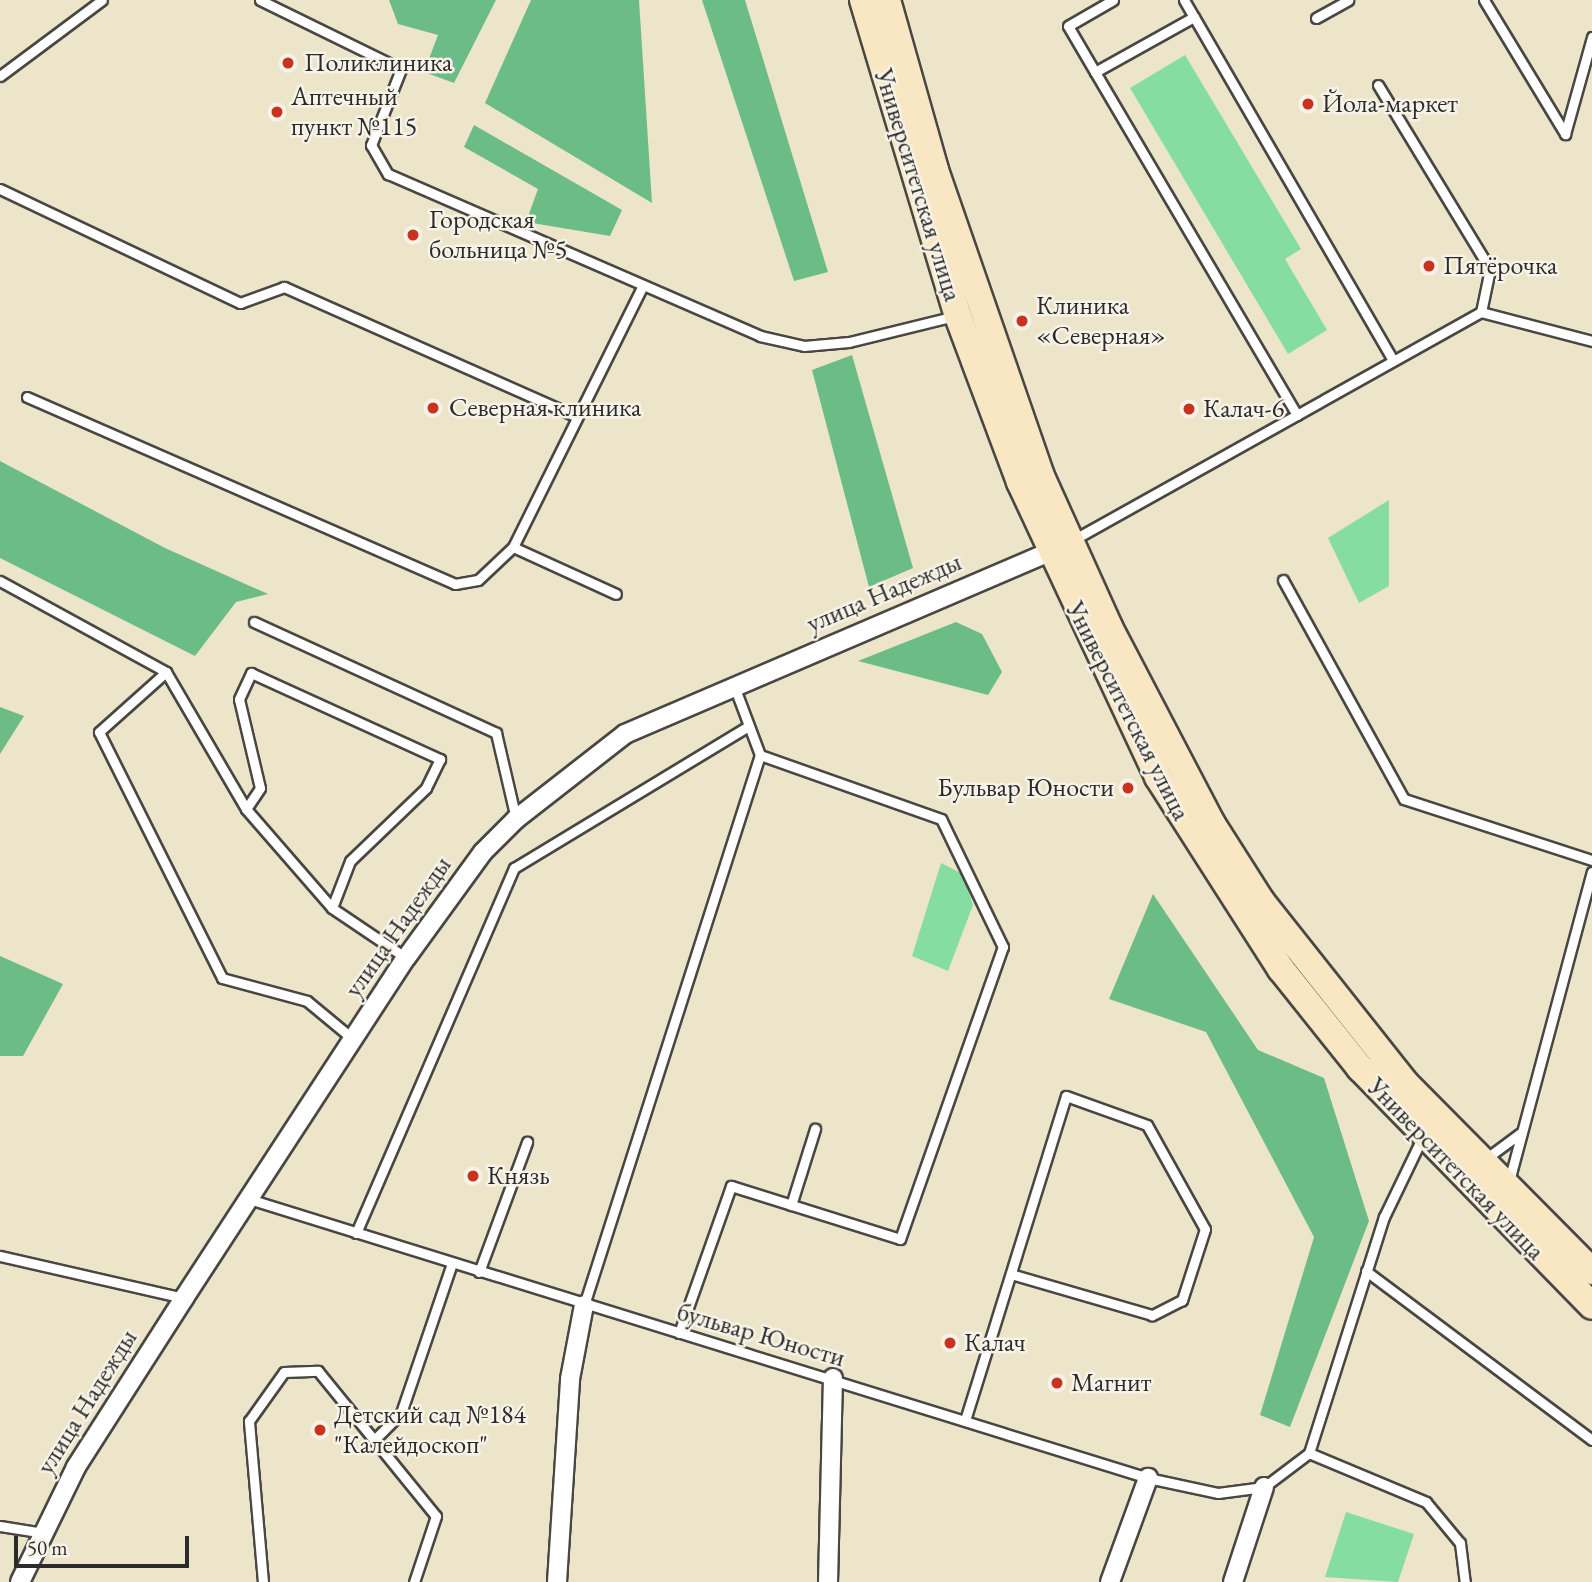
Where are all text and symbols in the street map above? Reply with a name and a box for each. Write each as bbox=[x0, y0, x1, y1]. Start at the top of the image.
place label: Поликлиника bbox=[304, 47, 452, 79]
marker: Поликлиника bbox=[278, 53, 298, 73]
street label: Университетская улица bbox=[868, 65, 968, 305]
place label: Аптечный пункт №115 bbox=[291, 81, 417, 142]
place label: Йола-маркет bbox=[1322, 88, 1458, 120]
marker: Йола-маркет bbox=[1300, 96, 1316, 112]
marker: Аптечный пункт №115 bbox=[269, 104, 285, 120]
place label: Городская больница №5 bbox=[429, 204, 567, 266]
marker: Городская больница №5 bbox=[403, 225, 423, 245]
place label: Пятёрочка bbox=[1443, 250, 1557, 282]
marker: Пятёрочка bbox=[1421, 258, 1437, 274]
place label: Клиника «Северная» bbox=[1036, 290, 1166, 352]
marker: Клиника «Северная» bbox=[1014, 313, 1030, 329]
place label: Северная клиника bbox=[449, 392, 641, 424]
place label: Калач-6 bbox=[1203, 393, 1284, 425]
marker: Северная клиника bbox=[423, 398, 443, 418]
marker: Калач-6 bbox=[1181, 401, 1197, 417]
street label: улица Надежды bbox=[802, 546, 966, 640]
street label: Университетская улица bbox=[1059, 596, 1197, 826]
place label: Бульвар Юности bbox=[937, 772, 1114, 804]
marker: Бульвар Юности bbox=[1120, 780, 1136, 796]
street label: улица Надежды bbox=[338, 851, 458, 1003]
street label: Университетская улица bbox=[1361, 1071, 1551, 1267]
place label: Князь bbox=[487, 1160, 550, 1192]
marker: Князь bbox=[465, 1168, 481, 1184]
street label: бульвар Юности bbox=[673, 1296, 849, 1374]
street label: улица Надежды bbox=[30, 1324, 144, 1480]
place label: Калач bbox=[964, 1327, 1026, 1359]
marker: Калач bbox=[942, 1335, 958, 1351]
place label: Магнит bbox=[1071, 1367, 1151, 1399]
marker: Магнит bbox=[1049, 1375, 1065, 1391]
place label: Детский сад №184 "Калейдоскоп" bbox=[334, 1399, 526, 1460]
marker: Детский сад №184 "Калейдоскоп" bbox=[312, 1422, 328, 1438]
scale bar bbox=[18, 1522, 192, 1566]
text: 50 m bbox=[27, 1534, 68, 1561]

